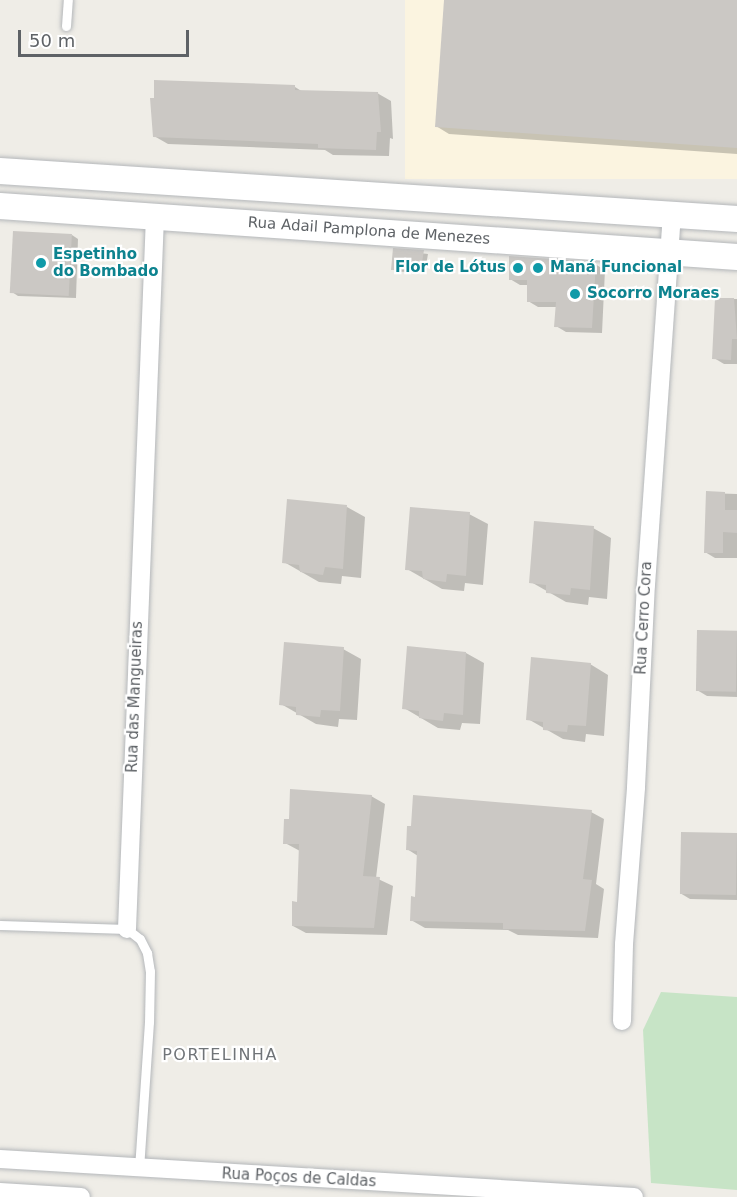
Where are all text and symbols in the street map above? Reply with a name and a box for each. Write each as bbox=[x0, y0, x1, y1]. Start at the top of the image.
scale bar bbox=[21, 18, 192, 56]
text: 50 m bbox=[29, 30, 75, 51]
street label: Rua Adail Pamplona de Menezes bbox=[247, 214, 491, 248]
place label: Espetinho do Bombado bbox=[53, 245, 159, 280]
marker: Espetinho do Bombado bbox=[34, 256, 48, 270]
place label: Flor de Lótus bbox=[395, 259, 506, 277]
place label: Maná Funcional bbox=[550, 259, 682, 277]
marker: Flor de Lótus bbox=[511, 261, 525, 275]
marker: Maná Funcional bbox=[531, 261, 545, 275]
place label: Socorro Moraes bbox=[587, 285, 719, 303]
marker: Socorro Moraes bbox=[568, 287, 582, 301]
street label: Rua Cerro Cora bbox=[632, 561, 656, 675]
street label: Rua das Mangueiras bbox=[123, 621, 147, 773]
district label: PORTELINHA bbox=[162, 1045, 278, 1065]
street label: Rua Poços de Caldas bbox=[221, 1165, 377, 1191]

